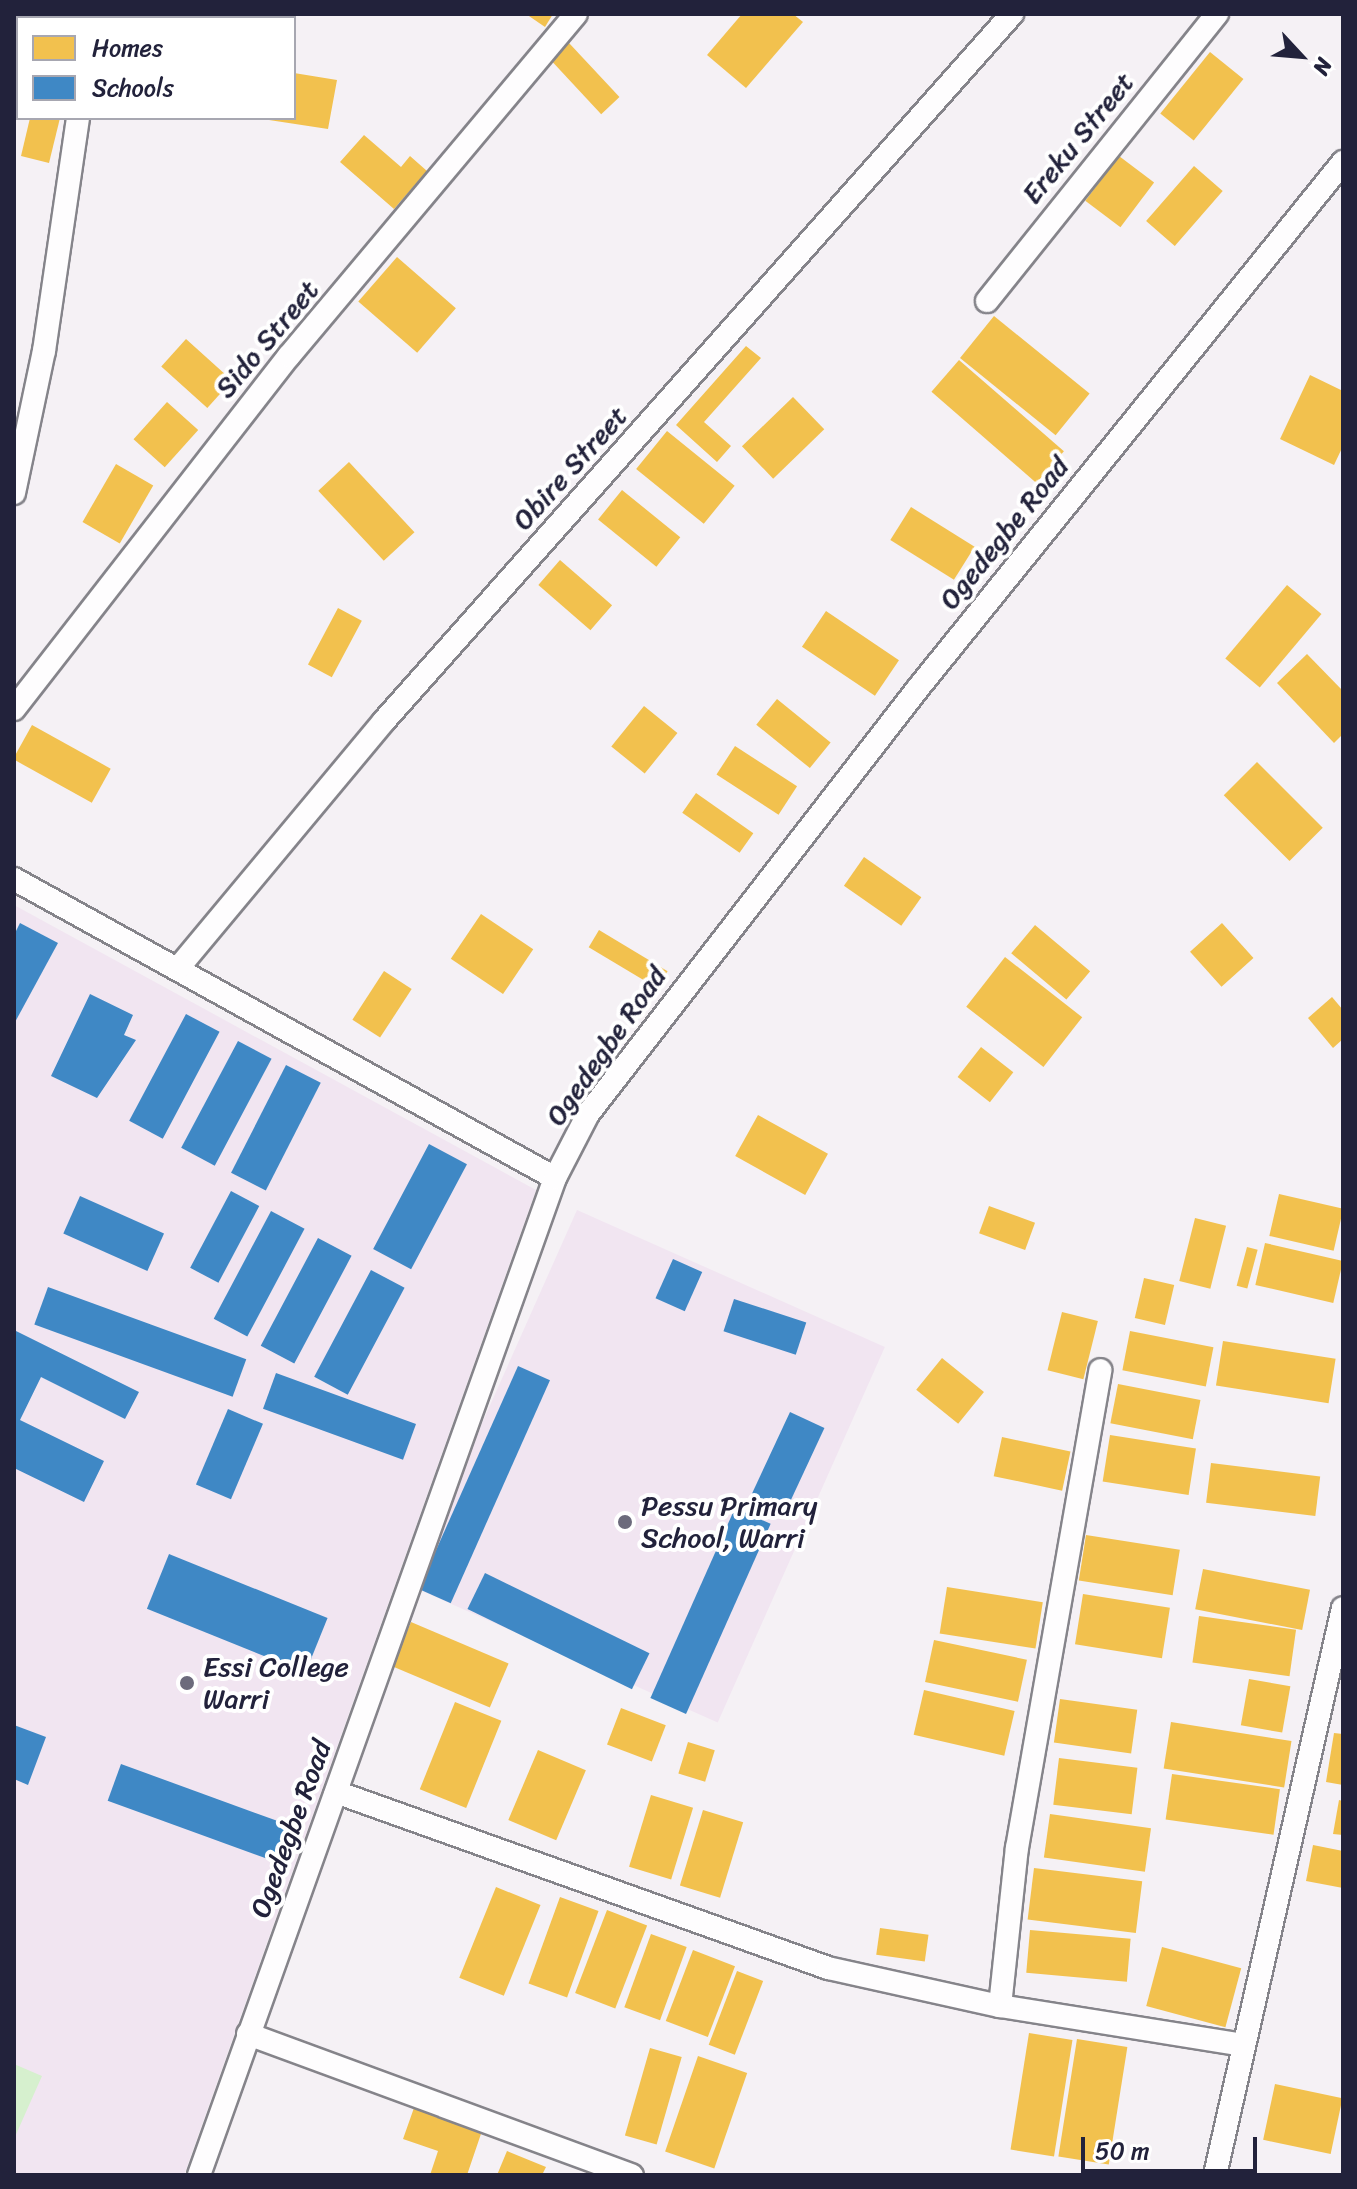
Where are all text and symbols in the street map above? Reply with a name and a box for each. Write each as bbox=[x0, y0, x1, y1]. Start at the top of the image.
legend bbox=[16, 16, 296, 120]
north arrow bbox=[1261, 16, 1341, 96]
text: Homes bbox=[92, 27, 163, 69]
text: N bbox=[1302, 51, 1344, 82]
street label: Ereku Street bbox=[1015, 65, 1141, 211]
text: Schools bbox=[92, 67, 174, 109]
street label: Sido Street bbox=[208, 273, 326, 405]
street label: Obire Street bbox=[505, 399, 635, 537]
street label: Ogedegbe Road bbox=[932, 450, 1076, 616]
street label: Ogedegbe Road bbox=[539, 960, 673, 1132]
place label: Pessu Primary School, Warri bbox=[641, 1489, 818, 1555]
marker: Pessu Primary School, Warri bbox=[616, 1513, 634, 1531]
place label: Essi College Warri bbox=[203, 1650, 349, 1716]
marker: Essi College Warri bbox=[178, 1674, 196, 1692]
street label: Ogedegbe Road bbox=[243, 1736, 339, 1922]
scale bar bbox=[1085, 2121, 1261, 2171]
text: 50 m bbox=[1095, 2130, 1150, 2172]

